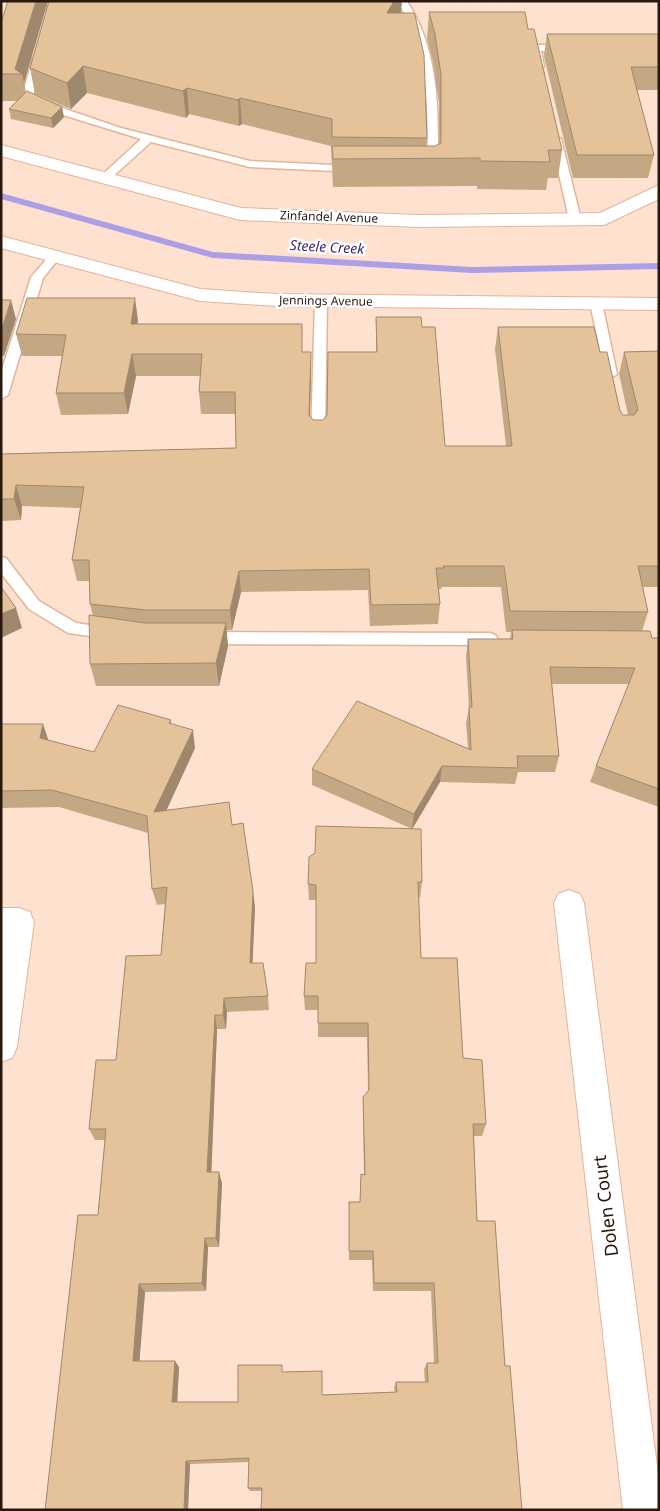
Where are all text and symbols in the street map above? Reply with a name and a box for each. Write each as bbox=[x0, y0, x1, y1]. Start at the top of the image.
street label: Zinfandel Avenue bbox=[280, 206, 379, 227]
water label: Steele Creek bbox=[289, 235, 366, 258]
street label: Jennings Avenue bbox=[278, 291, 373, 310]
street label: Dolen Court bbox=[587, 1154, 623, 1258]

